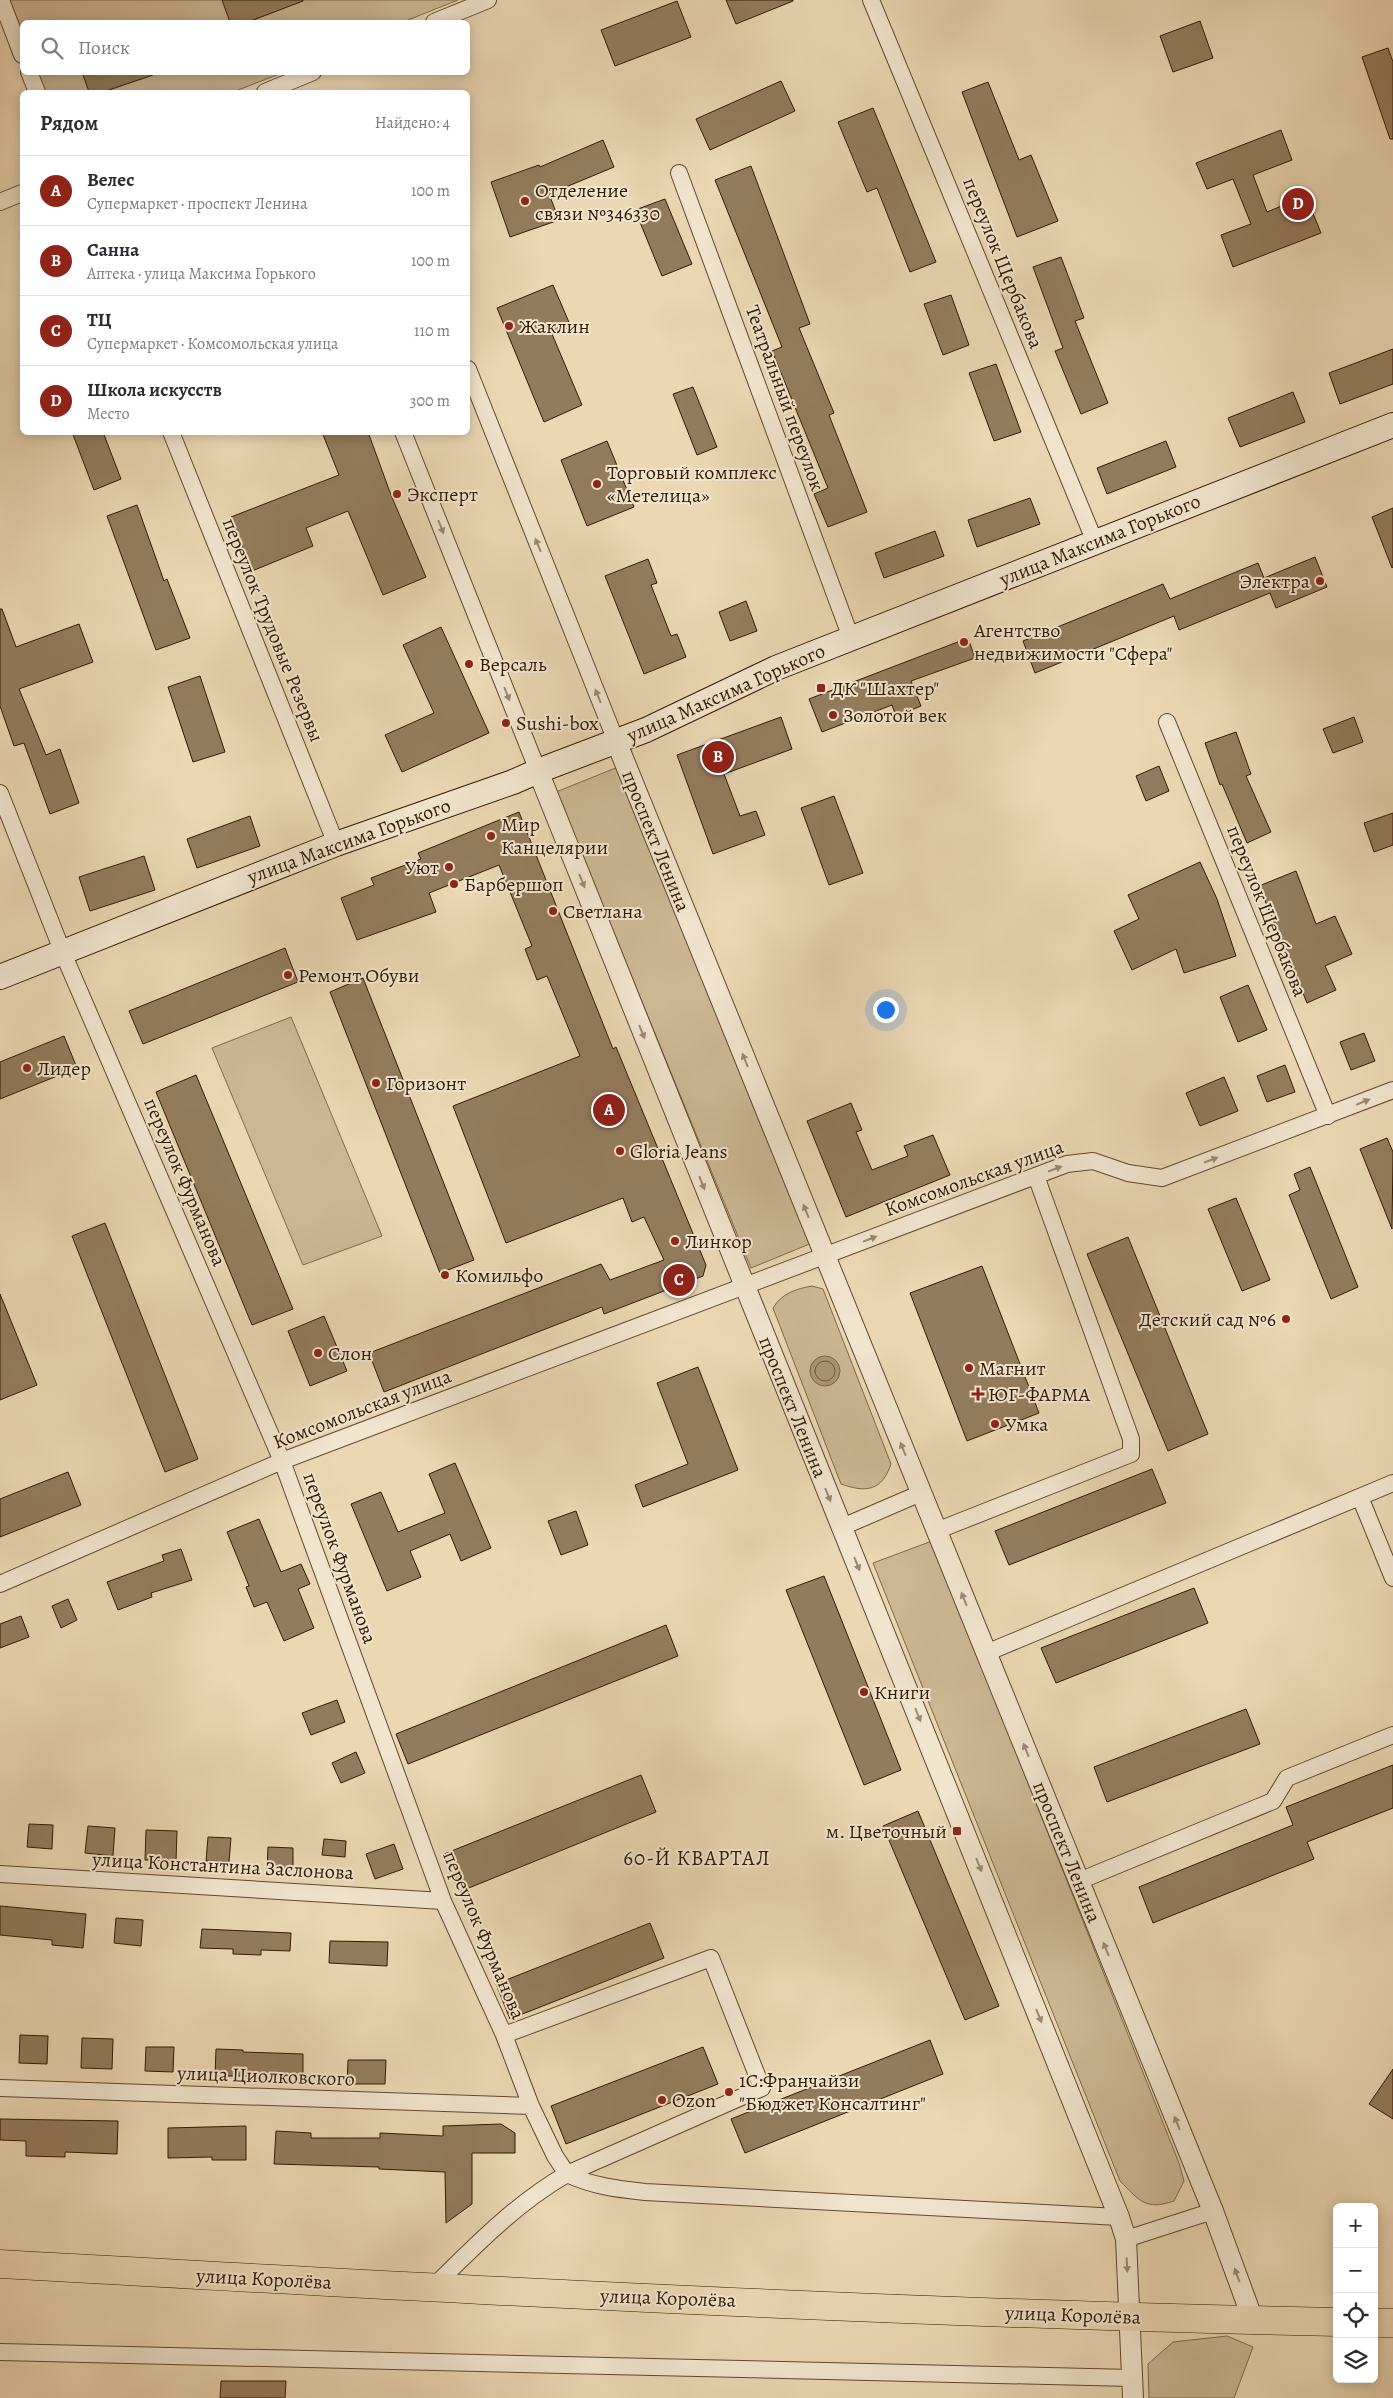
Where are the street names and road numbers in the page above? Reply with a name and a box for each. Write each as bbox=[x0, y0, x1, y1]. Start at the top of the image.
street label: переулок Щербакова bbox=[956, 173, 1050, 353]
street label: Театральный переулок bbox=[739, 301, 831, 495]
street label: улица Максима Горького bbox=[995, 487, 1204, 593]
street label: переулок Трудовые Резервы bbox=[216, 514, 330, 746]
street label: улица Максима Горького bbox=[622, 637, 829, 749]
street label: проспект Ленина bbox=[615, 766, 697, 916]
street label: улица Максима Горького bbox=[243, 792, 454, 891]
street label: переулок Щербакова bbox=[1220, 821, 1314, 1001]
street label: переулок Фурманова bbox=[137, 1094, 233, 1271]
street label: Комсомольская улица bbox=[881, 1133, 1068, 1223]
street label: проспект Ленина bbox=[752, 1332, 834, 1482]
street label: Комсомольская улица bbox=[269, 1362, 456, 1455]
street label: переулок Фурманова bbox=[296, 1469, 384, 1648]
street label: проспект Ленина bbox=[1026, 1777, 1108, 1927]
street label: улица Константина Заслонова bbox=[91, 1846, 355, 1886]
street label: переулок Фурманова bbox=[436, 1847, 532, 2024]
street label: улица Циолковского bbox=[176, 2059, 355, 2093]
street label: улица Королёва bbox=[195, 2262, 333, 2296]
street label: улица Королёва bbox=[599, 2282, 737, 2314]
street label: улица Королёва bbox=[1004, 2299, 1142, 2331]

